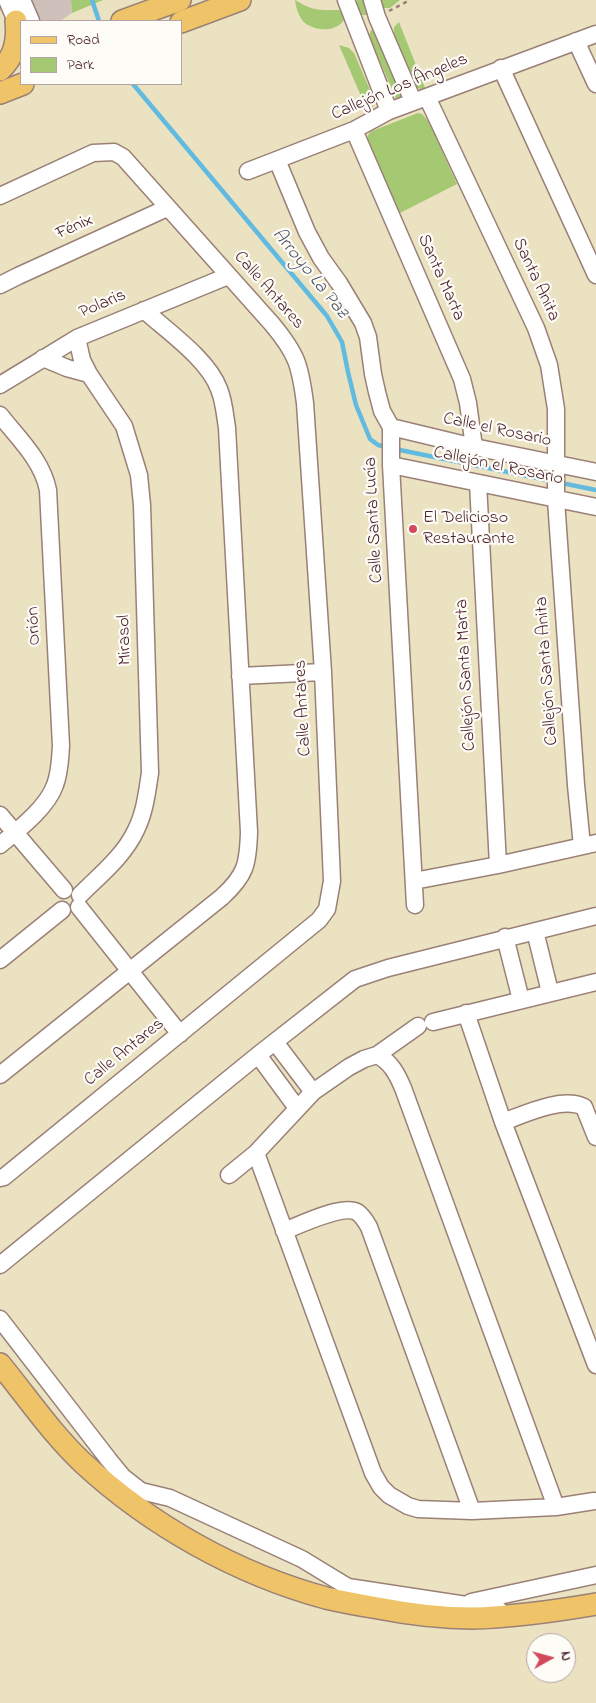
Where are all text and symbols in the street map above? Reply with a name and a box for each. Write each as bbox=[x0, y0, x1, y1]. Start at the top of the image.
legend bbox=[20, 20, 182, 85]
text: Road bbox=[67, 29, 100, 51]
street label: Callejón Los Ángeles bbox=[329, 50, 471, 126]
text: Park bbox=[67, 54, 94, 76]
street label: Fénix bbox=[53, 210, 97, 246]
water label: Arroyo La Paz bbox=[266, 224, 352, 324]
street label: Santa Marta bbox=[411, 231, 469, 325]
street label: Santa Anita bbox=[506, 235, 564, 325]
street label: Calle Antares bbox=[228, 247, 308, 335]
street label: Polaris bbox=[76, 286, 130, 324]
street label: Calle el Rosario bbox=[441, 409, 553, 453]
street label: Callejón el Rosario bbox=[431, 443, 565, 491]
street label: Calle Santa Lucía bbox=[361, 456, 389, 584]
place label: El Delicioso Restaurante bbox=[423, 508, 514, 550]
marker: El Delicioso Restaurante bbox=[407, 523, 419, 535]
street label: Callejón Santa Anita bbox=[532, 596, 564, 746]
street label: Callejón Santa Marta bbox=[452, 598, 482, 752]
street label: Orión bbox=[23, 606, 47, 646]
street label: Mirasol bbox=[114, 614, 138, 666]
street label: Calle Antares bbox=[291, 659, 317, 757]
street label: Calle Antares bbox=[81, 1014, 169, 1092]
north arrow bbox=[526, 1633, 576, 1683]
text: N bbox=[554, 1650, 576, 1662]

